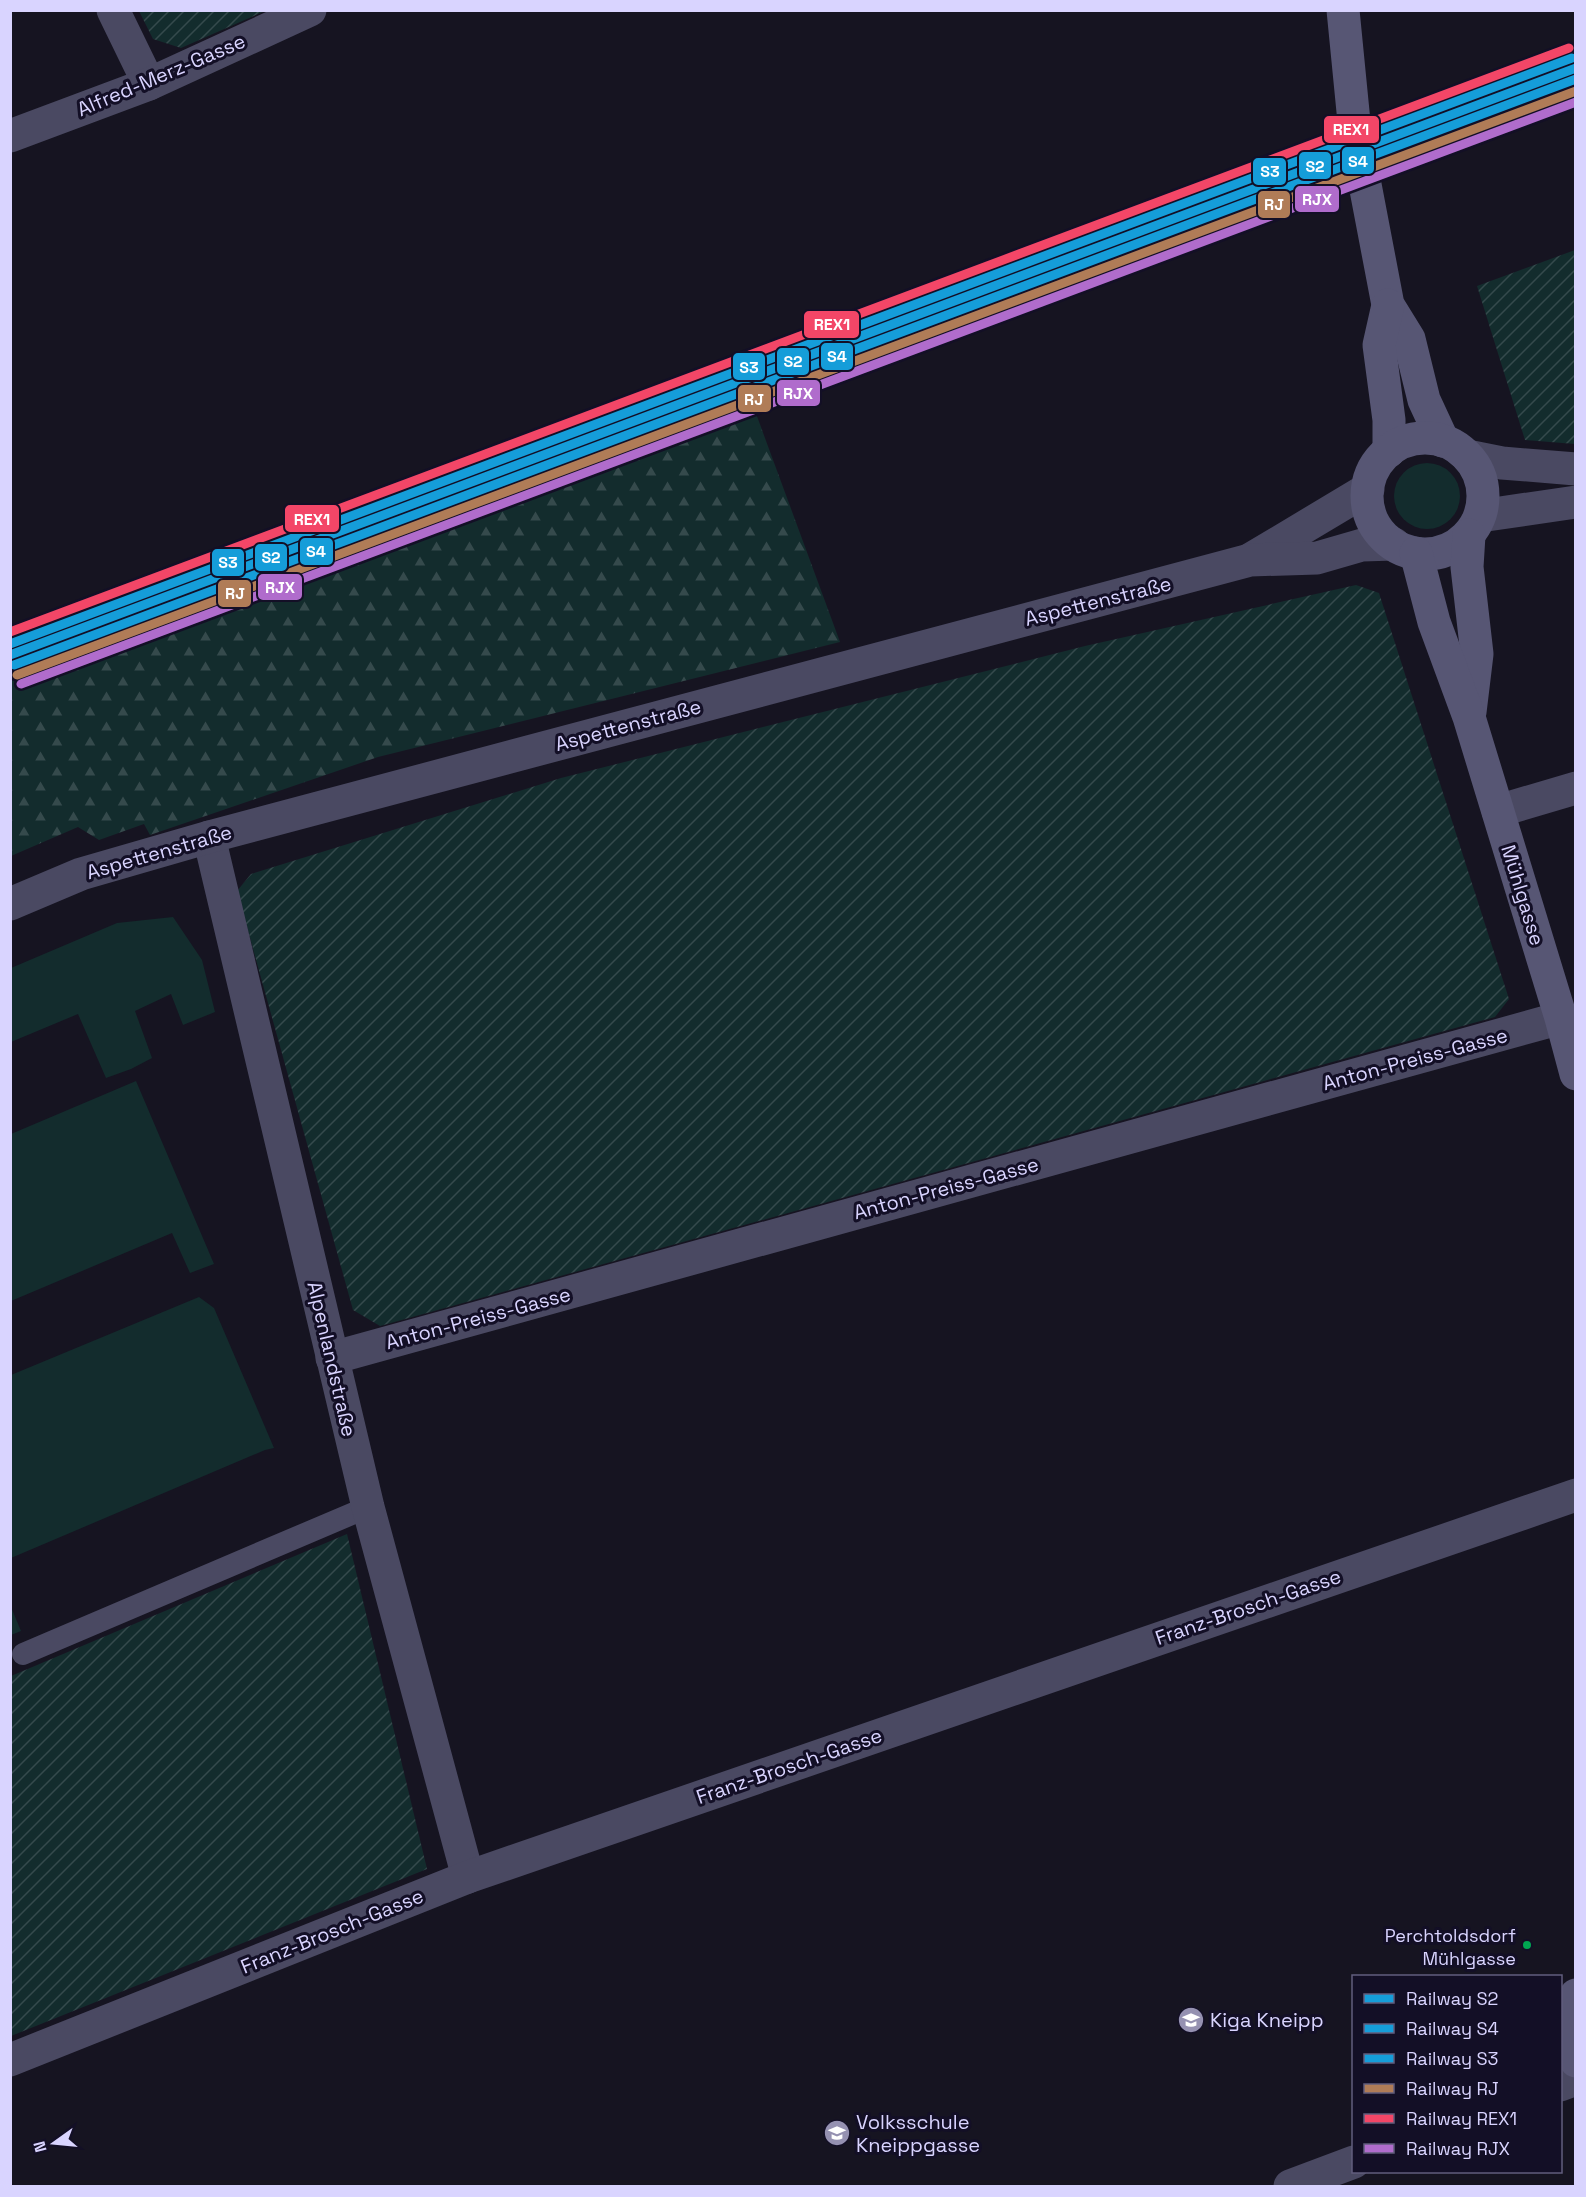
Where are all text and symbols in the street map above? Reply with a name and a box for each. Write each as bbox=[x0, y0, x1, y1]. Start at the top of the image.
street label: Alfred-Merz-Gasse bbox=[73, 28, 249, 122]
line badge: REX1 bbox=[1323, 115, 1380, 144]
text: REX1 bbox=[1333, 119, 1369, 140]
line badge: S4 bbox=[1341, 146, 1375, 175]
line badge: S2 bbox=[1298, 151, 1332, 180]
text: S4 bbox=[1348, 151, 1368, 172]
text: S2 bbox=[1305, 156, 1325, 177]
line badge: S3 bbox=[1252, 157, 1287, 186]
text: S3 bbox=[1260, 161, 1280, 182]
line badge: RJX bbox=[1294, 185, 1340, 213]
text: RJX bbox=[1302, 189, 1332, 210]
line badge: RJ bbox=[1257, 190, 1291, 219]
text: RJ bbox=[1264, 194, 1284, 215]
line badge: REX1 bbox=[803, 310, 860, 339]
text: REX1 bbox=[814, 314, 850, 335]
line badge: S4 bbox=[820, 342, 854, 371]
text: S4 bbox=[827, 346, 847, 367]
line badge: S2 bbox=[776, 347, 810, 376]
text: S2 bbox=[783, 351, 803, 372]
line badge: S3 bbox=[732, 352, 766, 381]
text: S3 bbox=[739, 357, 759, 378]
line badge: RJX bbox=[776, 379, 821, 407]
text: RJX bbox=[783, 383, 813, 404]
line badge: RJ bbox=[737, 384, 772, 413]
text: RJ bbox=[744, 389, 764, 410]
line badge: REX1 bbox=[284, 504, 340, 533]
text: REX1 bbox=[294, 509, 330, 530]
line badge: S4 bbox=[299, 537, 334, 566]
text: S4 bbox=[306, 541, 326, 562]
line badge: S2 bbox=[254, 543, 288, 572]
text: S2 bbox=[261, 547, 281, 568]
line badge: S3 bbox=[211, 548, 245, 577]
text: S3 bbox=[218, 552, 238, 573]
street label: Aspettenstraße bbox=[1022, 570, 1174, 632]
line badge: RJX bbox=[257, 573, 303, 601]
text: RJX bbox=[265, 577, 295, 598]
line badge: RJ bbox=[217, 579, 252, 608]
text: RJ bbox=[225, 583, 245, 604]
street label: Aspettenstraße bbox=[552, 693, 704, 757]
street label: Aspettenstraße bbox=[83, 819, 235, 885]
street label: Mühlgasse bbox=[1495, 842, 1551, 948]
street label: Anton-Preiss-Gasse bbox=[1319, 1022, 1511, 1096]
street label: Anton-Preiss-Gasse bbox=[850, 1151, 1042, 1225]
street label: Alpenlandstraße bbox=[301, 1279, 363, 1439]
street label: Anton-Preiss-Gasse bbox=[382, 1281, 574, 1355]
street label: Franz-Brosch-Gasse bbox=[1152, 1563, 1344, 1651]
street label: Franz-Brosch-Gasse bbox=[693, 1722, 885, 1810]
street label: Franz-Brosch-Gasse bbox=[237, 1882, 427, 1980]
place label: Perchtoldsdorf Mühlgasse bbox=[1385, 1924, 1516, 1970]
marker: Perchtoldsdorf Mühlgasse bbox=[1521, 1939, 1533, 1951]
legend bbox=[1352, 1975, 1562, 2173]
text: Railway S2 bbox=[1406, 1987, 1498, 2010]
school or university icon: Kiga Kneipp bbox=[1176, 2005, 1206, 2035]
place label: Kiga Kneipp bbox=[1210, 2007, 1324, 2033]
text: Railway S4 bbox=[1406, 2017, 1499, 2040]
text: Railway S3 bbox=[1406, 2047, 1498, 2070]
text: Railway RJ bbox=[1406, 2077, 1499, 2100]
text: Railway REX1 bbox=[1406, 2107, 1517, 2130]
place label: Volksschule Kneippgasse bbox=[856, 2109, 980, 2158]
north arrow bbox=[24, 2113, 84, 2173]
school or university icon: Volksschule Kneippgasse bbox=[822, 2118, 852, 2148]
text: Railway RJX bbox=[1406, 2137, 1510, 2160]
text: N bbox=[28, 2139, 52, 2155]

